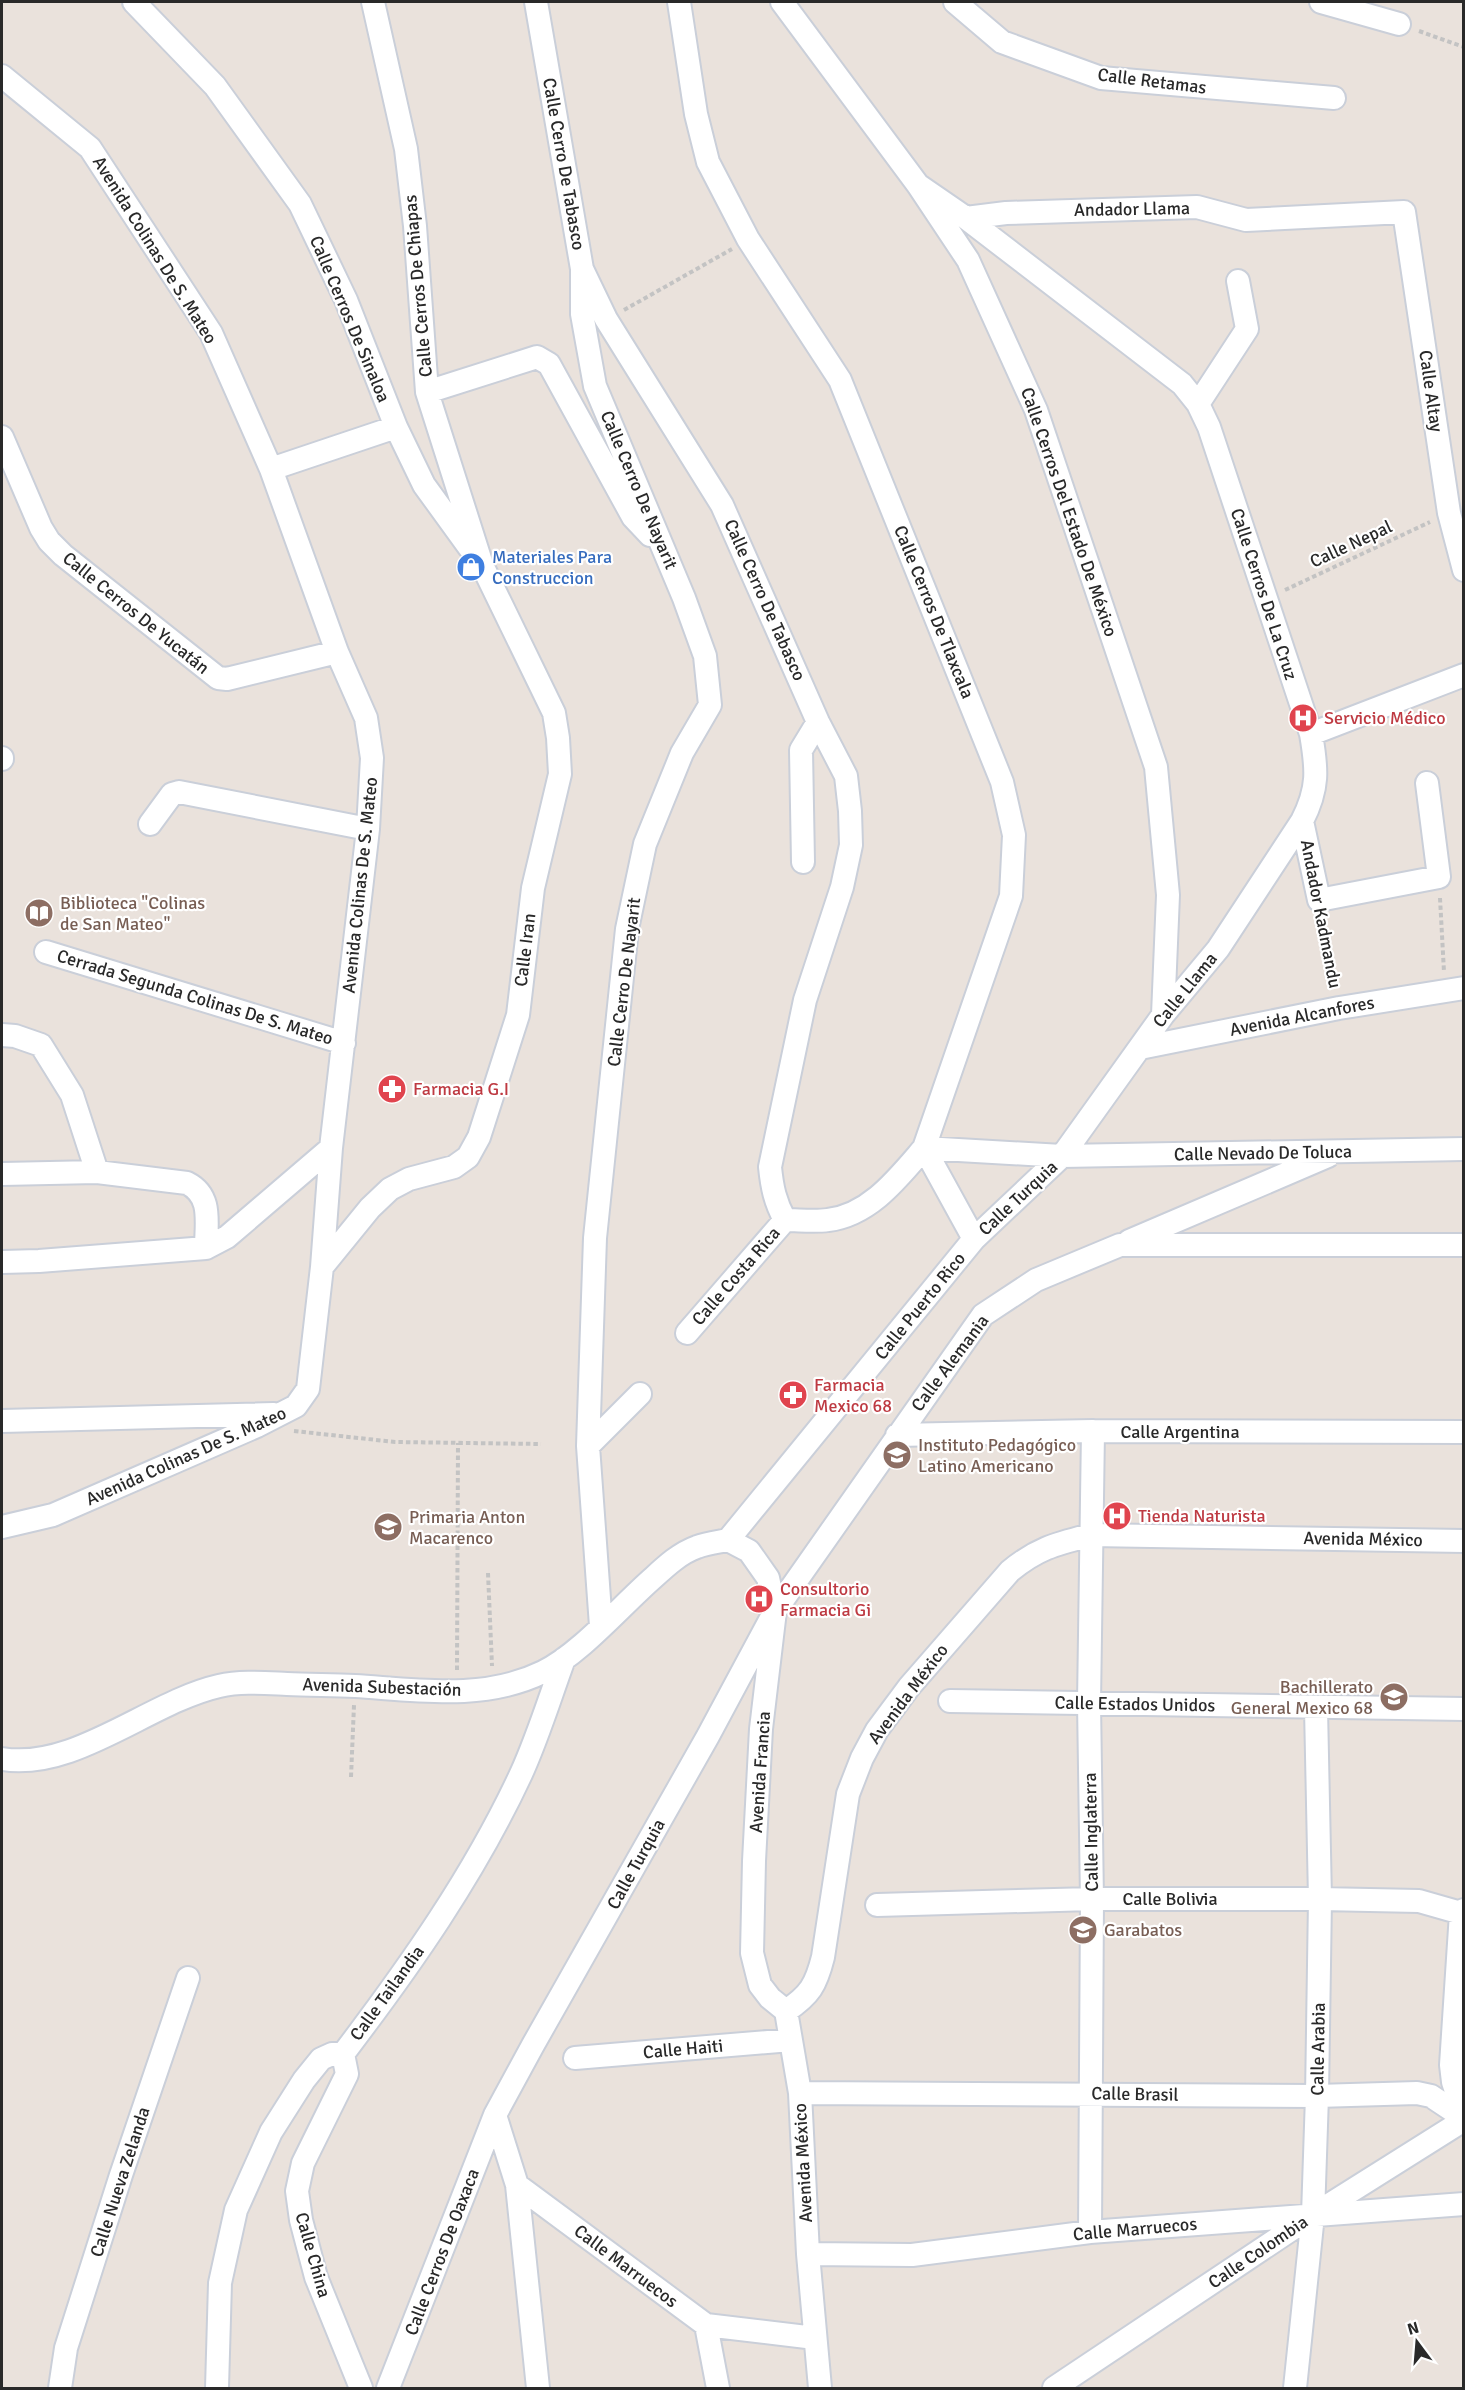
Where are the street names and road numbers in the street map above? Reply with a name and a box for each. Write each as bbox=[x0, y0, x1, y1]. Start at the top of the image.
street label: Calle Retamas bbox=[1096, 63, 1208, 99]
street label: Calle Cerro De Tabasco bbox=[538, 76, 590, 252]
street label: Avenida Colinas De S. Mateo bbox=[88, 152, 222, 348]
street label: Calle Cerros De Chiapas bbox=[399, 194, 437, 378]
street label: Andador Llama bbox=[1074, 197, 1190, 221]
street label: Calle Cerros De Sinaloa bbox=[305, 232, 395, 406]
street label: Calle Altay bbox=[1414, 349, 1448, 434]
street label: Calle Cerros Del Estado De México bbox=[1016, 384, 1122, 640]
street label: Calle Cerro De Nayarit bbox=[596, 407, 682, 573]
street label: Calle Cerros De La Cruz bbox=[1226, 505, 1302, 683]
street label: Calle Nepal bbox=[1306, 515, 1396, 573]
street label: Calle Cerro De Tabasco bbox=[719, 516, 811, 684]
street label: Calle Cerros De Tlaxcala bbox=[889, 522, 979, 702]
street label: Calle Cerros De Yucatán bbox=[58, 547, 214, 679]
street label: Avenida Colinas De S. Mateo bbox=[338, 776, 382, 994]
street label: Andador Kadmandu bbox=[1296, 838, 1346, 990]
street label: Calle Cerro De Nayarit bbox=[603, 896, 645, 1068]
street label: Calle Iran bbox=[510, 912, 540, 988]
street label: Cerrada Segunda Colinas De S. Mateo bbox=[54, 944, 336, 1050]
street label: Calle Llama bbox=[1148, 948, 1222, 1032]
street label: Avenida Alcanfores bbox=[1228, 991, 1376, 1041]
street label: Calle Nevado De Toluca bbox=[1174, 1140, 1352, 1166]
street label: Calle Turquia bbox=[974, 1156, 1062, 1240]
street label: Calle Costa Rica bbox=[687, 1222, 785, 1330]
street label: Calle Puerto Rico bbox=[870, 1248, 970, 1364]
street label: Calle Alemania bbox=[907, 1310, 993, 1416]
street label: Avenida Colinas De S. Mateo bbox=[82, 1402, 290, 1510]
street label: Calle Argentina bbox=[1120, 1421, 1240, 1443]
street label: Avenida México bbox=[1303, 1527, 1423, 1551]
street label: Avenida México bbox=[863, 1640, 953, 1748]
street label: Avenida Subestación bbox=[302, 1673, 462, 1701]
street label: Calle Estados Unidos bbox=[1054, 1692, 1216, 1716]
street label: Avenida Francia bbox=[745, 1710, 775, 1834]
street label: Calle Inglaterra bbox=[1079, 1772, 1103, 1892]
street label: Calle Turquia bbox=[602, 1815, 670, 1913]
street label: Calle Bolivia bbox=[1122, 1888, 1218, 1910]
street label: Calle Tailandia bbox=[345, 1941, 429, 2045]
street label: Calle Arabia bbox=[1306, 2002, 1330, 2096]
street label: Calle Haiti bbox=[642, 2035, 724, 2063]
street label: Calle Brasil bbox=[1091, 2082, 1179, 2106]
street label: Avenida México bbox=[789, 2103, 817, 2223]
street label: Calle Nueva Zelanda bbox=[85, 2104, 155, 2260]
street label: Calle Cerros De Oaxaca bbox=[400, 2165, 484, 2339]
street label: Calle China bbox=[290, 2210, 336, 2300]
street label: Calle Colombia bbox=[1204, 2211, 1312, 2293]
street label: Calle Marruecos bbox=[1072, 2213, 1198, 2245]
street label: Calle Marruecos bbox=[570, 2220, 682, 2312]

